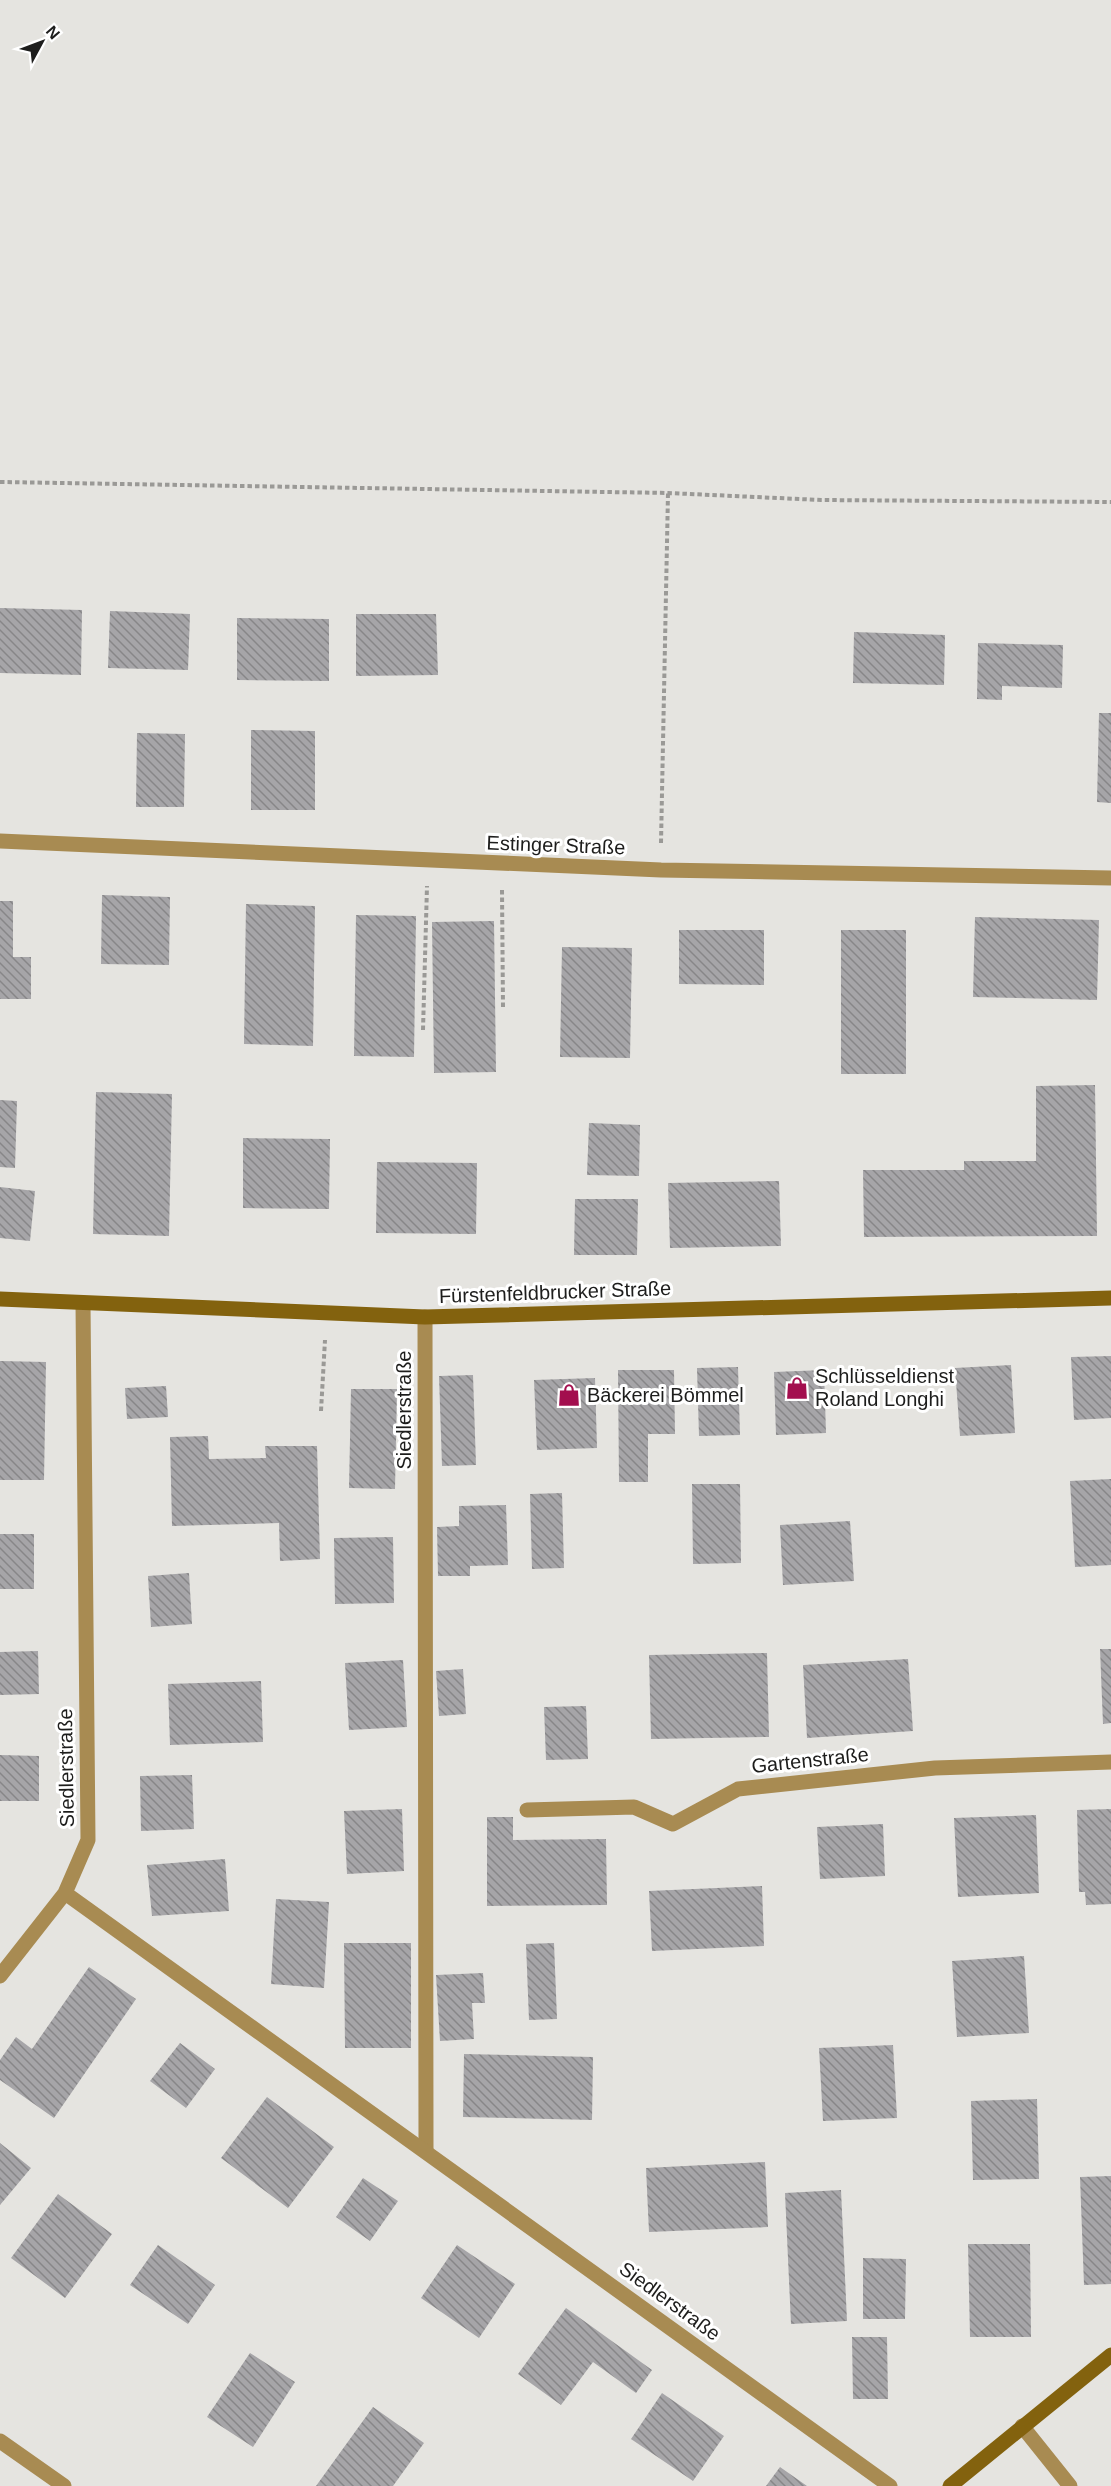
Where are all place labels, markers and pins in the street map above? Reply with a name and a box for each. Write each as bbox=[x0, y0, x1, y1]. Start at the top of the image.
place label: Schlüsseldienst Roland Longhi bbox=[815, 1365, 954, 1410]
shop icon: Schlüsseldienst Roland Longhi bbox=[784, 1375, 810, 1401]
shop icon: Bäckerei Bömmel bbox=[556, 1382, 582, 1408]
place label: Bäckerei Bömmel bbox=[587, 1384, 744, 1406]

